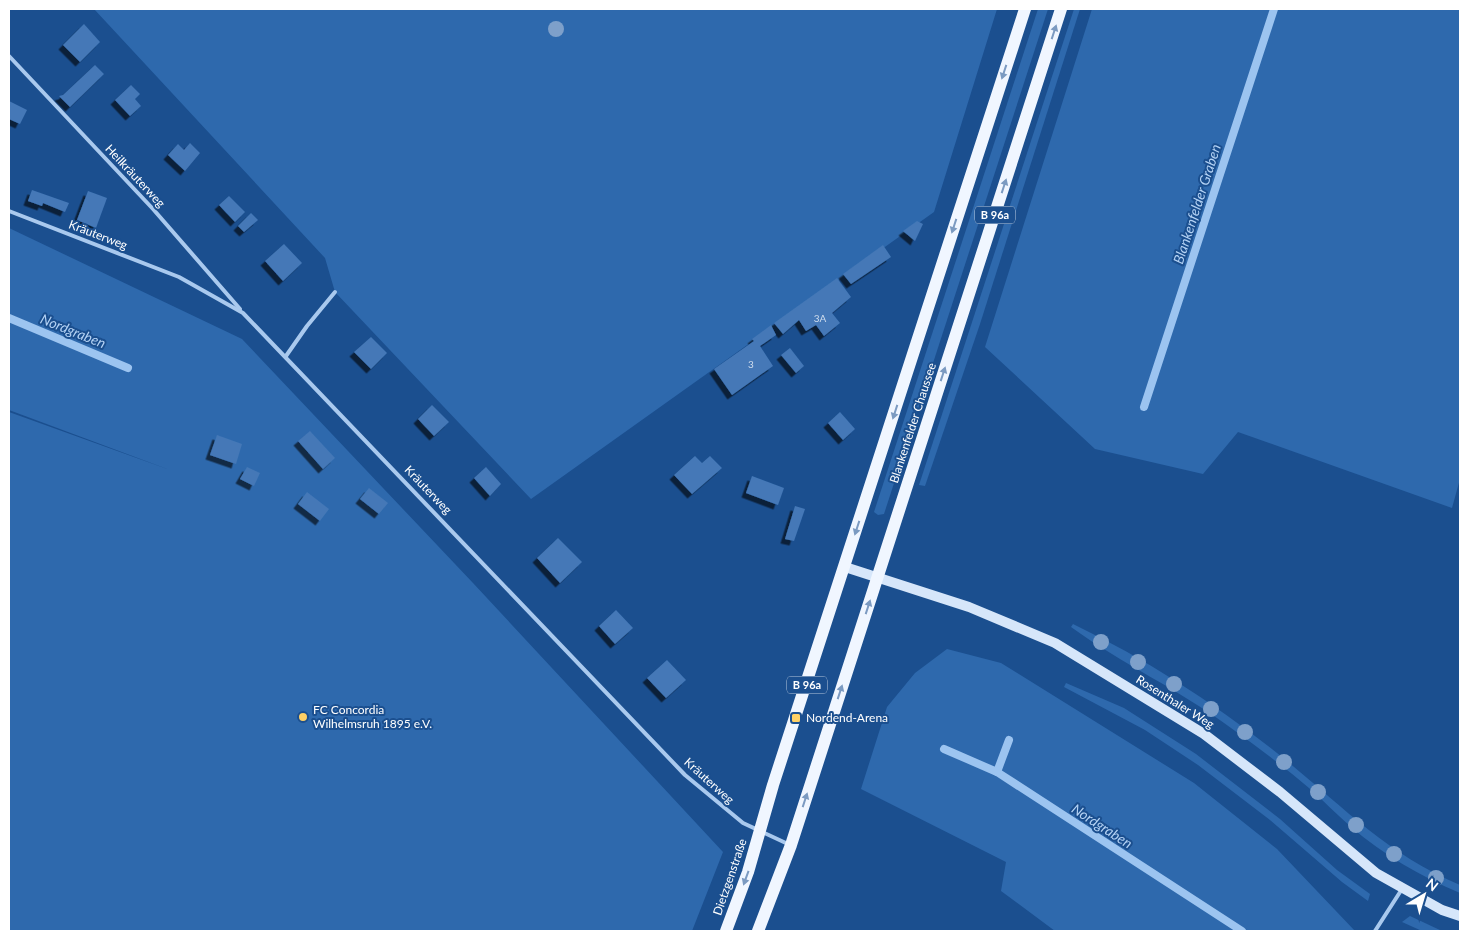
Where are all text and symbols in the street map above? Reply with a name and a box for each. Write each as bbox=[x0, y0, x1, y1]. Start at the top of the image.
one-way arrow bbox=[1051, 24, 1058, 39]
one-way arrow bbox=[1000, 64, 1008, 79]
street label: Heilkräuterweg bbox=[102, 141, 168, 210]
water label: Blankenfelder Graben bbox=[1169, 142, 1224, 266]
one-way arrow bbox=[1001, 179, 1008, 194]
road number: B 96a bbox=[975, 206, 1015, 224]
street label: Kräuterweg bbox=[67, 216, 130, 253]
one-way arrow bbox=[950, 219, 958, 234]
water label: Nordgraben bbox=[38, 310, 108, 351]
house number: 3A bbox=[814, 312, 827, 324]
house number: 3 bbox=[748, 358, 754, 370]
street label: Blankenfelder Chaussee bbox=[886, 361, 939, 485]
one-way arrow bbox=[940, 367, 947, 382]
one-way arrow bbox=[890, 404, 898, 419]
street label: Kräuterweg bbox=[402, 462, 455, 517]
one-way arrow bbox=[853, 521, 861, 536]
one-way arrow bbox=[865, 600, 873, 615]
street label: Rosenthaler Weg bbox=[1133, 671, 1217, 732]
road number: B 96a bbox=[787, 676, 827, 694]
one-way arrow bbox=[836, 684, 844, 699]
place label: FC Concordia Wilhelmsruh 1895 e.V. bbox=[313, 702, 432, 731]
place label: Nordend-Arena bbox=[806, 710, 888, 725]
marker: FC Concordia Wilhelmsruh 1895 e.V. bbox=[297, 711, 309, 723]
marker: Nordend-Arena bbox=[790, 712, 802, 724]
street label: Kräuterweg bbox=[681, 754, 737, 807]
one-way arrow bbox=[801, 792, 809, 807]
water label: Nordgraben bbox=[1069, 800, 1136, 851]
street label: Dietzgenstraße bbox=[709, 837, 750, 917]
one-way arrow bbox=[742, 870, 749, 885]
north arrow bbox=[1399, 870, 1449, 920]
text: N bbox=[1423, 874, 1442, 894]

